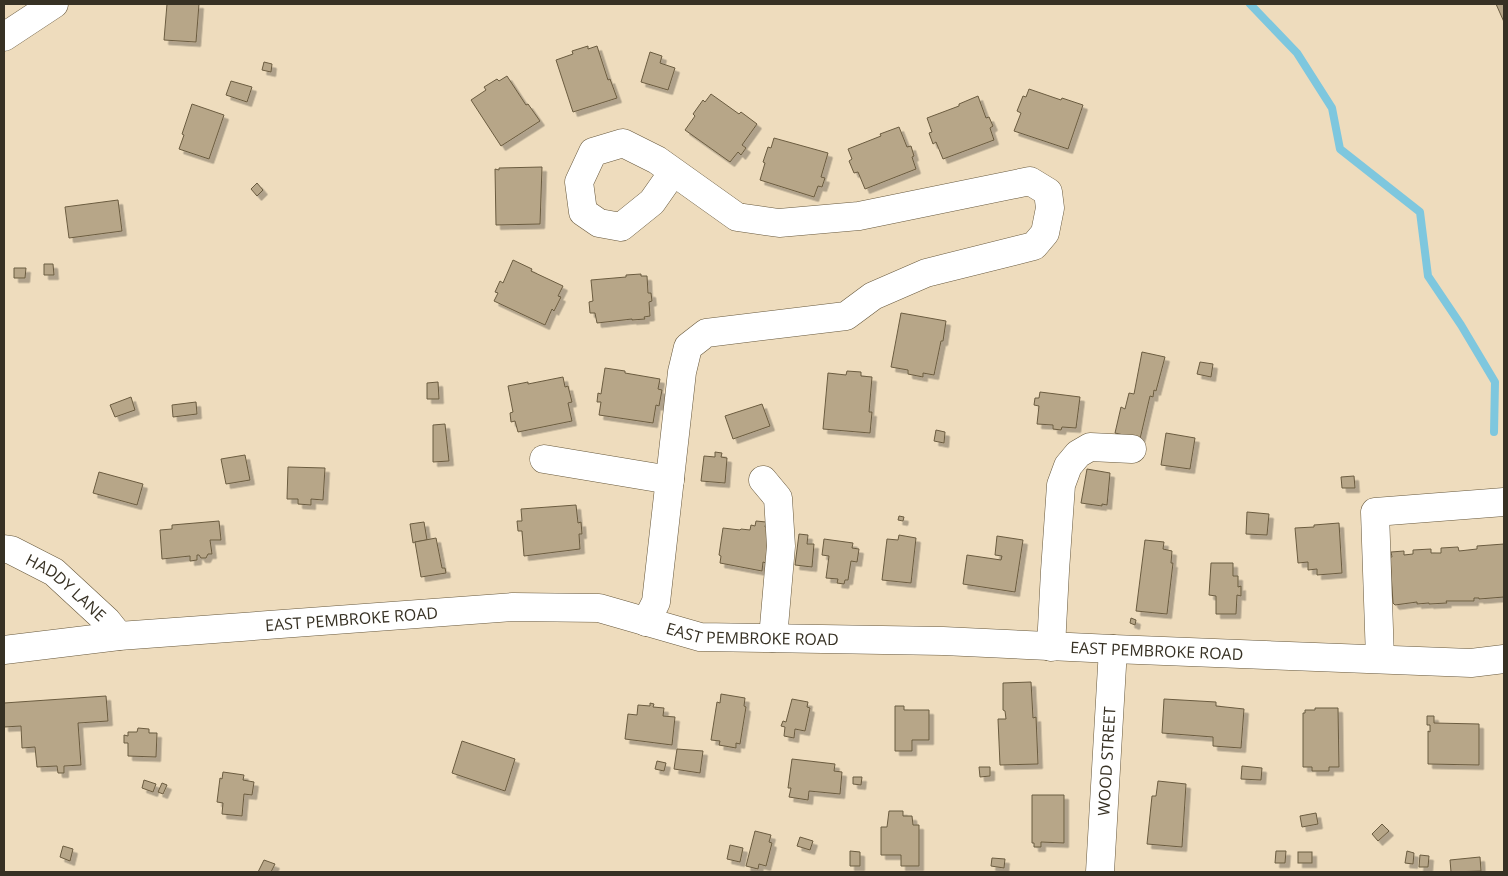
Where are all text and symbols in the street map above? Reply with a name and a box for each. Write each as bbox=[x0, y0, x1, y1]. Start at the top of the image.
street label: HADDY LANE bbox=[22, 548, 111, 626]
street label: EAST PEMBROKE ROAD bbox=[264, 602, 439, 636]
street label: EAST PEMBROKE ROAD bbox=[664, 617, 839, 650]
street label: EAST PEMBROKE ROAD bbox=[1070, 636, 1244, 665]
street label: WOOD STREET bbox=[1092, 706, 1121, 816]

